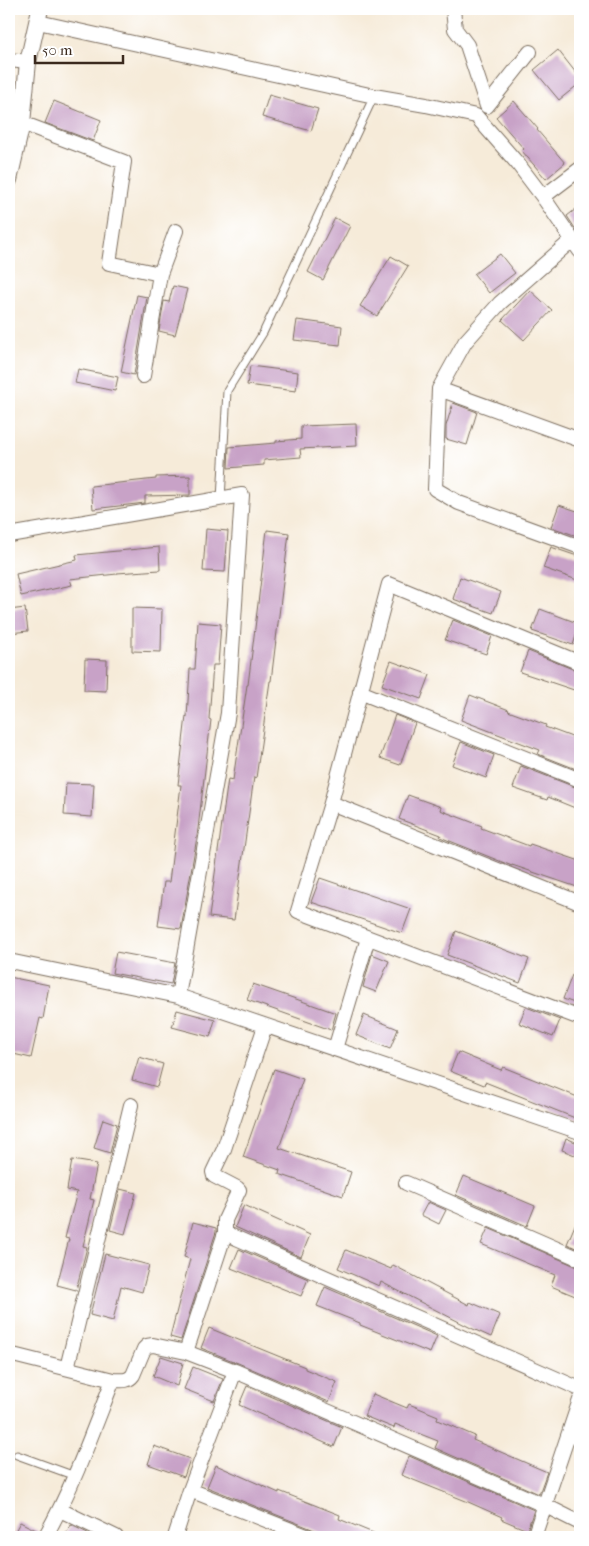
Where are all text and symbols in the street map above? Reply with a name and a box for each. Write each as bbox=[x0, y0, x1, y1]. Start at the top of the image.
scale bar bbox=[35, 32, 122, 64]
text: 50 m bbox=[42, 41, 73, 59]

